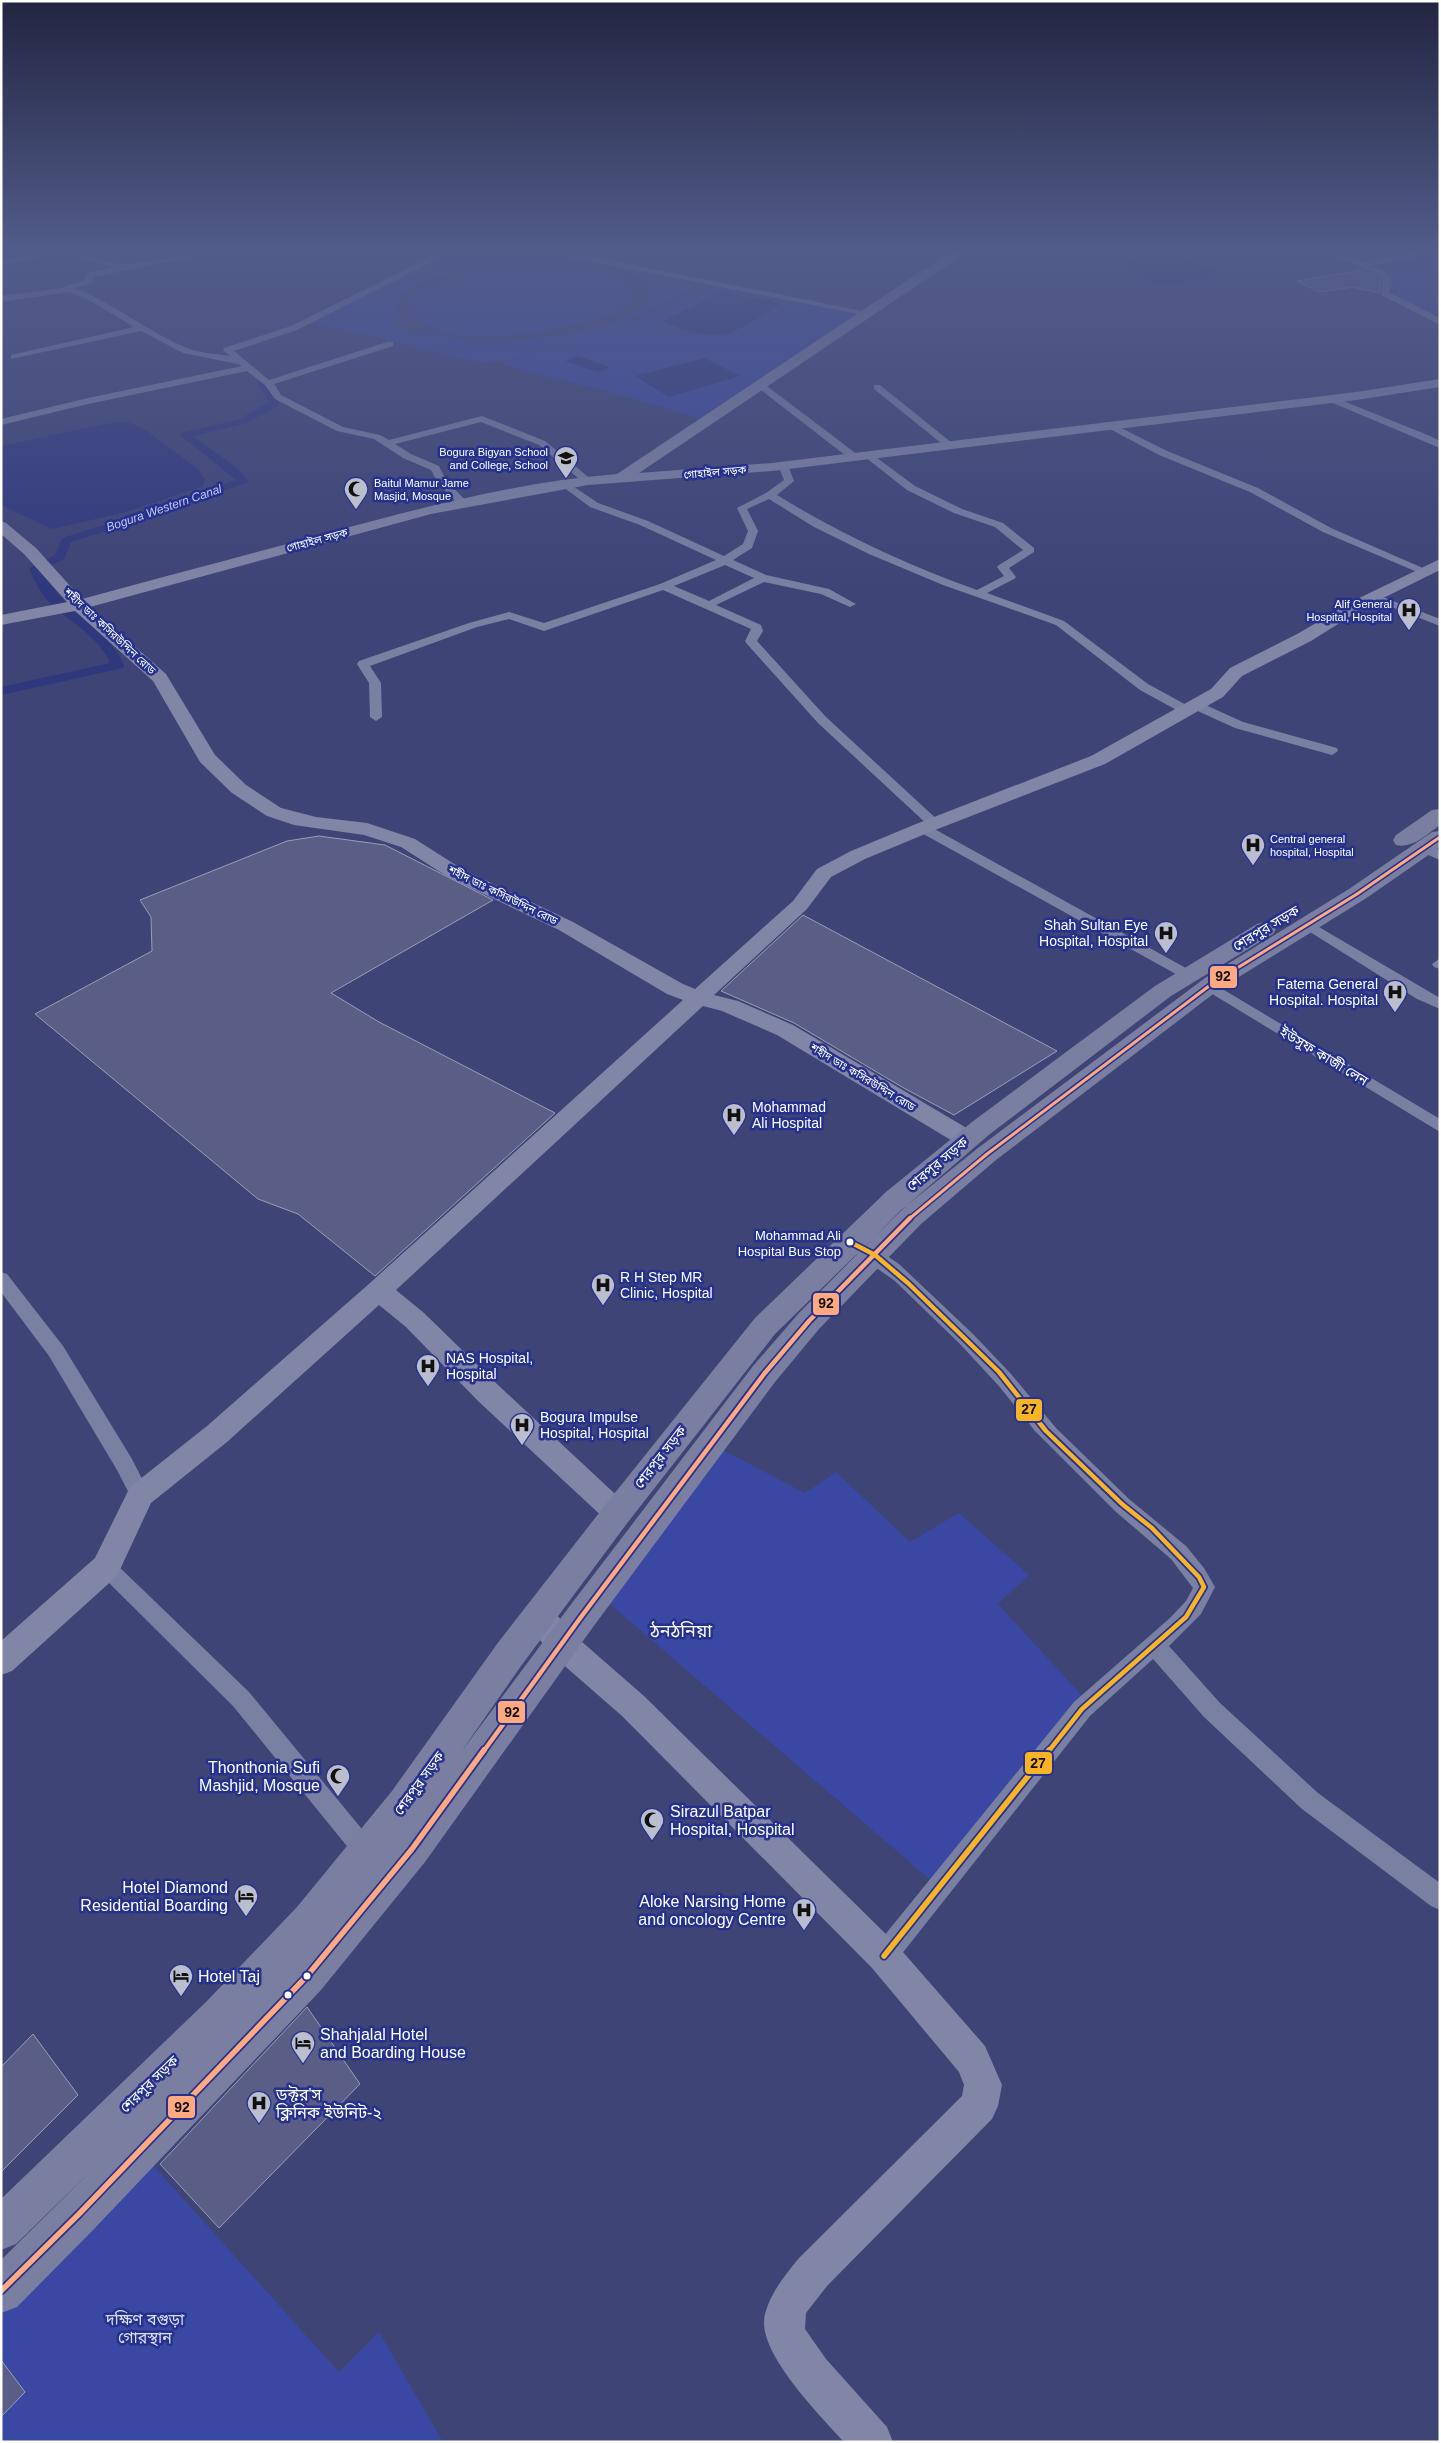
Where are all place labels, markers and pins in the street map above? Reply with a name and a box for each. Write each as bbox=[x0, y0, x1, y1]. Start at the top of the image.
school or university icon: Bogura Bigyan School and College, School bbox=[553, 445, 579, 479]
place label: Bogura Bigyan School and College, School bbox=[439, 446, 548, 471]
mosque icon: Baitul Mamur Jame Masjid, Mosque bbox=[343, 476, 369, 510]
place label: Baitul Mamur Jame Masjid, Mosque bbox=[374, 477, 469, 502]
hospital icon: Alif General Hospital, Hospital bbox=[1396, 597, 1422, 631]
place label: Alif General Hospital, Hospital bbox=[1306, 598, 1392, 623]
hospital icon: Central general hospital, Hospital bbox=[1240, 832, 1266, 866]
place label: Central general hospital, Hospital bbox=[1270, 833, 1354, 858]
place label: Shah Sultan Eye Hospital, Hospital bbox=[1039, 917, 1148, 949]
hospital icon: Shah Sultan Eye Hospital, Hospital bbox=[1153, 920, 1179, 954]
place label: Fatema General Hospital. Hospital bbox=[1269, 976, 1378, 1008]
hospital icon: Fatema General Hospital. Hospital bbox=[1382, 979, 1408, 1013]
place label: Mohammad Ali Hospital bbox=[752, 1099, 826, 1131]
hospital icon: Mohammad Ali Hospital bbox=[721, 1102, 747, 1136]
place label: Mohammad Ali Hospital Bus Stop bbox=[738, 1228, 841, 1259]
marker: Mohammad Ali Hospital Bus Stop bbox=[845, 1237, 855, 1247]
place label: R H Step MR Clinic, Hospital bbox=[620, 1269, 713, 1301]
hospital icon: R H Step MR Clinic, Hospital bbox=[590, 1272, 616, 1306]
place label: NAS Hospital, Hospital bbox=[446, 1350, 533, 1382]
hospital icon: NAS Hospital, Hospital bbox=[415, 1353, 441, 1387]
place label: Bogura Impulse Hospital, Hospital bbox=[540, 1409, 649, 1441]
hospital icon: Bogura Impulse Hospital, Hospital bbox=[509, 1412, 535, 1446]
place label: Thonthonia Sufi Mashjid, Mosque bbox=[199, 1759, 320, 1794]
mosque icon: Thonthonia Sufi Mashjid, Mosque bbox=[325, 1763, 351, 1797]
place label: Sirazul Batpar Hospital, Hospital bbox=[670, 1803, 795, 1838]
mosque icon: Sirazul Batpar Hospital, Hospital bbox=[639, 1807, 665, 1841]
place label: Hotel Diamond Residential Boarding bbox=[80, 1879, 228, 1914]
hotel icon: Hotel Diamond Residential Boarding bbox=[233, 1883, 259, 1917]
place label: Aloke Narsing Home and oncology Centre bbox=[638, 1893, 786, 1928]
hospital icon: Aloke Narsing Home and oncology Centre bbox=[791, 1897, 817, 1931]
hotel icon: Hotel Taj bbox=[168, 1963, 194, 1997]
place label: Hotel Taj bbox=[198, 1968, 260, 1985]
unlabelled marker bbox=[302, 1971, 312, 1981]
unlabelled marker bbox=[283, 1990, 293, 2000]
place label: Shahjalal Hotel and Boarding House bbox=[320, 2026, 466, 2061]
hotel icon: Shahjalal Hotel and Boarding House bbox=[290, 2030, 316, 2064]
place label: ডক্টর'স ক্লিনিক ইউনিট-২ bbox=[275, 2085, 382, 2121]
hospital icon: ডক্টর'স ক্লিনিক ইউনিট-২ bbox=[246, 2090, 272, 2124]

